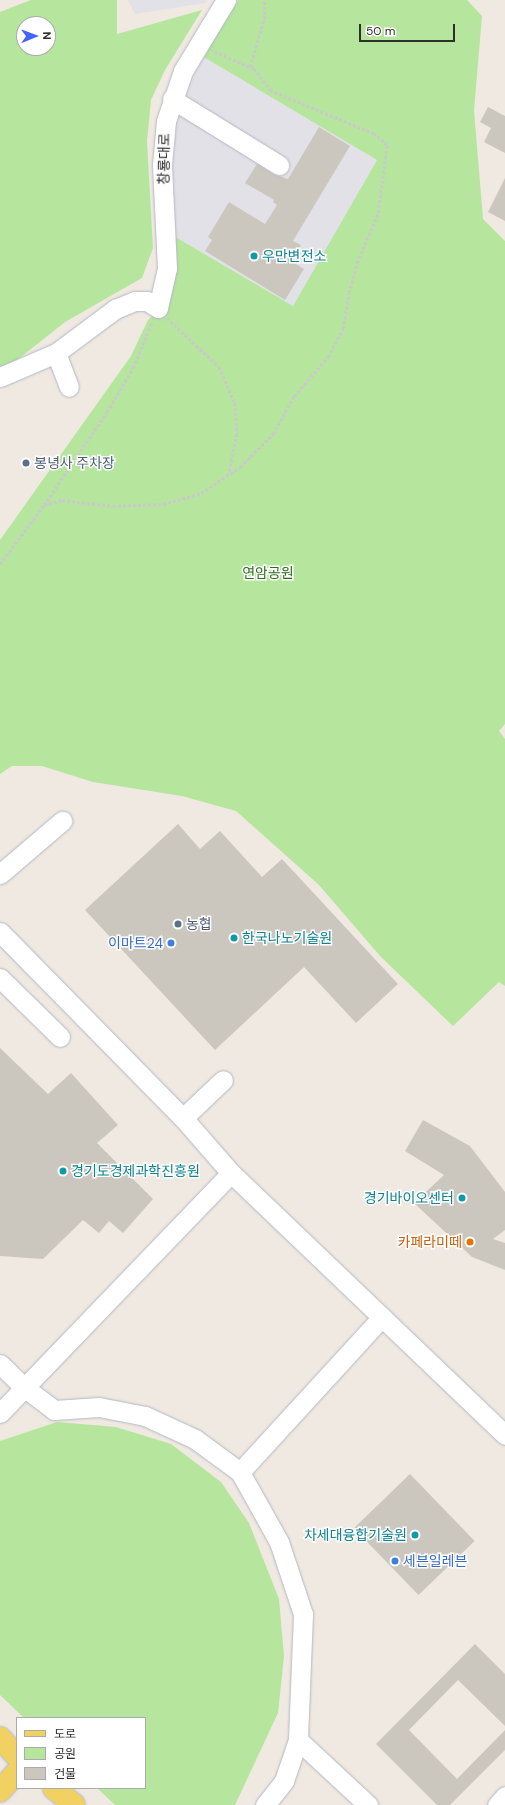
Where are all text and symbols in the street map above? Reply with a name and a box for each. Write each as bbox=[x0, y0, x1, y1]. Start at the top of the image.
north arrow bbox=[16, 16, 56, 56]
scale bar bbox=[361, 16, 457, 42]
text: 50 m bbox=[366, 23, 395, 39]
text: N bbox=[40, 32, 54, 40]
street label: 창룡대로 bbox=[155, 133, 173, 185]
place label: 우만변전소 bbox=[262, 248, 326, 264]
marker: 우만변전소 bbox=[249, 251, 259, 261]
place label: 봉녕사 주차장 bbox=[34, 455, 115, 471]
marker: 봉녕사 주차장 bbox=[21, 458, 31, 468]
park label: 연암공원 bbox=[242, 565, 294, 581]
place label: 농협 bbox=[186, 916, 212, 932]
marker: 농협 bbox=[173, 919, 183, 929]
place label: 한국나노기술원 bbox=[242, 930, 332, 946]
marker: 한국나노기술원 bbox=[229, 933, 239, 943]
place label: 이마트24 bbox=[108, 935, 163, 951]
marker: 이마트24 bbox=[166, 938, 176, 948]
place label: 경기도경제과학진흥원 bbox=[71, 1163, 200, 1179]
marker: 경기도경제과학진흥원 bbox=[58, 1166, 68, 1176]
place label: 경기바이오센터 bbox=[364, 1190, 454, 1206]
marker: 경기바이오센터 bbox=[457, 1193, 467, 1203]
place label: 카페라미떼 bbox=[398, 1234, 462, 1250]
marker: 카페라미떼 bbox=[465, 1237, 475, 1247]
place label: 차세대융합기술원 bbox=[304, 1527, 407, 1543]
marker: 차세대융합기술원 bbox=[410, 1530, 420, 1540]
place label: 세븐일레븐 bbox=[403, 1553, 467, 1569]
marker: 세븐일레븐 bbox=[390, 1556, 400, 1566]
legend bbox=[16, 1717, 146, 1789]
text: 도로 bbox=[54, 1726, 76, 1742]
text: 공원 bbox=[54, 1746, 76, 1762]
text: 건물 bbox=[54, 1766, 76, 1782]

